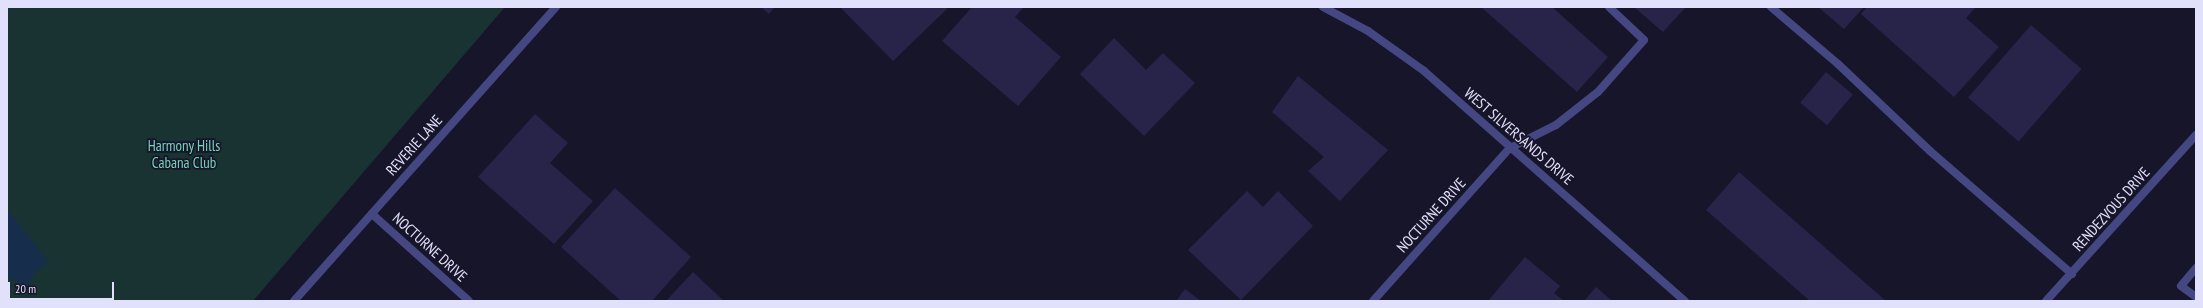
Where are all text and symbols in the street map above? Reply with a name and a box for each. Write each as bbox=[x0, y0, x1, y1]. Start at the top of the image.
street label: WEST SILVERSANDS DRIVE bbox=[1461, 84, 1577, 188]
street label: REVERIE LANE bbox=[382, 111, 446, 179]
park label: Harmony Hills Cabana Club bbox=[147, 136, 221, 171]
street label: RENDEZVOUS DRIVE bbox=[2069, 163, 2153, 255]
street label: NOCTURNE DRIVE bbox=[1393, 174, 1469, 256]
street label: NOCTURNE DRIVE bbox=[389, 209, 471, 285]
scale bar bbox=[10, 274, 116, 300]
text: 20 m bbox=[15, 281, 36, 296]

